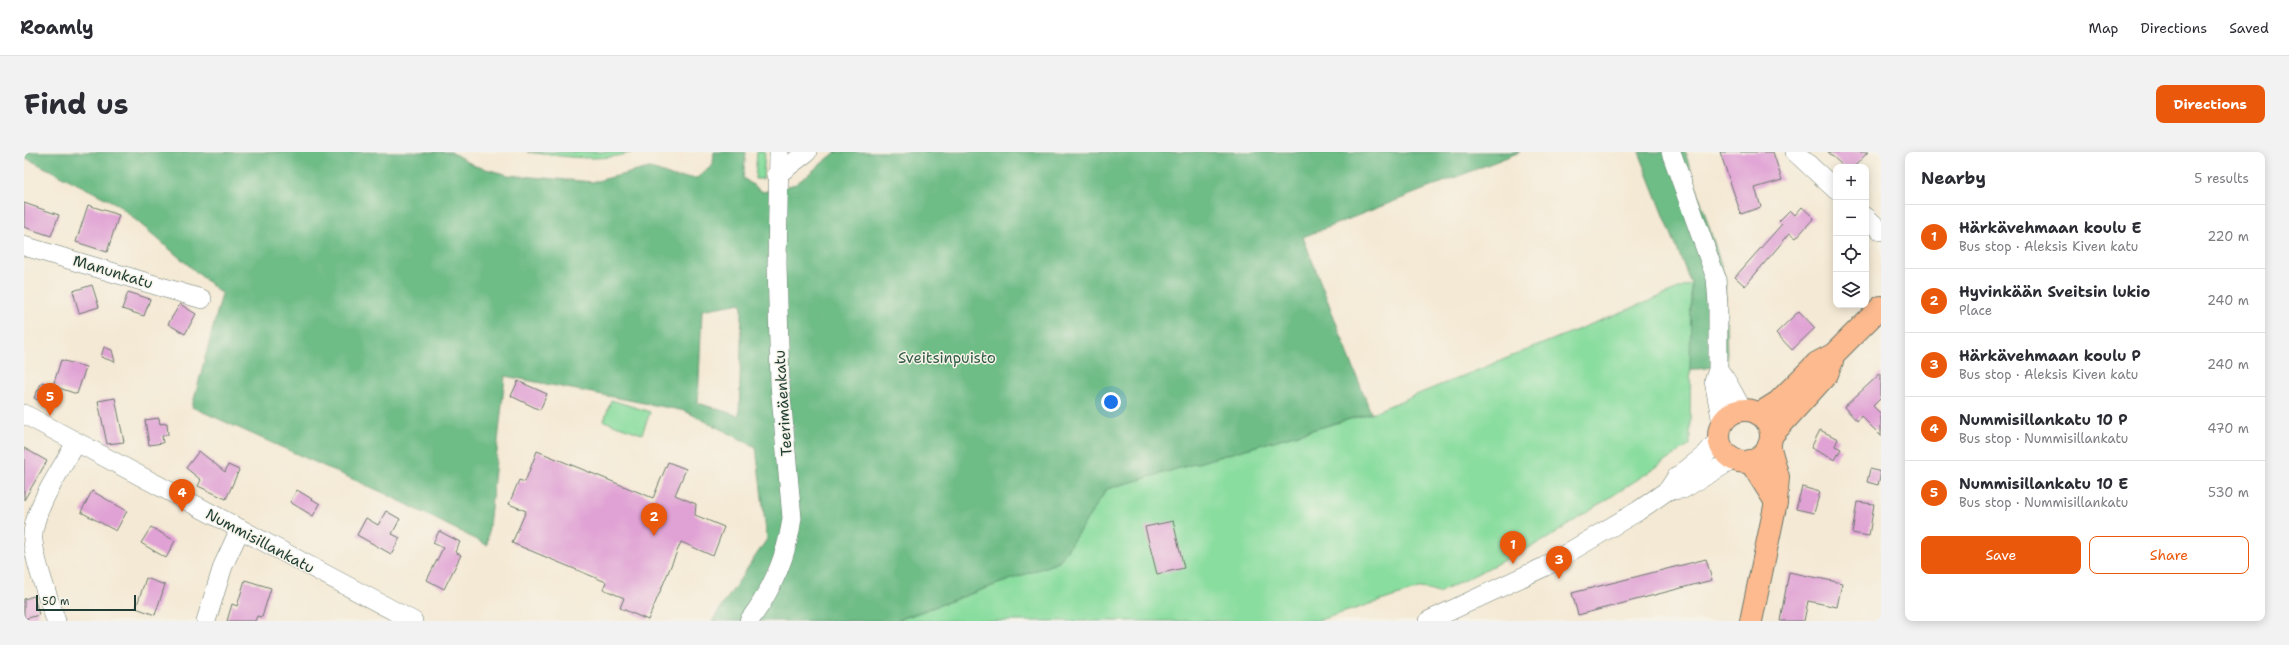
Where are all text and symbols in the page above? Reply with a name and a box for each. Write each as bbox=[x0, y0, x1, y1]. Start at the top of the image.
text: Roamly bbox=[20, 15, 94, 40]
text: Map bbox=[2089, 19, 2119, 37]
text: Directions bbox=[2141, 19, 2207, 37]
text: Saved bbox=[2229, 19, 2269, 37]
text: Find us bbox=[24, 85, 129, 123]
button: Directions bbox=[2156, 85, 2265, 123]
map controls bbox=[1833, 164, 1869, 308]
button: + bbox=[1833, 164, 1869, 200]
text: Nearby bbox=[1921, 167, 1986, 189]
text: 5 results bbox=[2194, 170, 2249, 187]
button: − bbox=[1833, 200, 1869, 236]
text: Härkävehmaan koulu E bbox=[1959, 218, 2142, 238]
text: 1 bbox=[1931, 228, 1937, 245]
text: 220 m bbox=[2207, 228, 2249, 245]
button: locate bbox=[1833, 236, 1869, 272]
text: Bus stop · Aleksis Kiven katu bbox=[1959, 238, 2138, 255]
street label: Manunkatu bbox=[71, 250, 155, 294]
button: layers bbox=[1833, 272, 1869, 308]
text: Hyvinkään Sveitsin lukio bbox=[1959, 282, 2150, 302]
text: 2 bbox=[1929, 292, 1939, 309]
text: 240 m bbox=[2207, 292, 2249, 309]
text: Place bbox=[1959, 302, 1992, 319]
text: Härkävehmaan koulu P bbox=[1959, 346, 2141, 366]
park label: Sveitsinpuisto bbox=[898, 348, 996, 368]
street label: Teerimäenkatu bbox=[769, 349, 797, 457]
text: 3 bbox=[1929, 356, 1939, 373]
text: 240 m bbox=[2207, 356, 2249, 373]
text: Bus stop · Aleksis Kiven katu bbox=[1959, 366, 2138, 383]
pin: 5 bbox=[37, 383, 63, 416]
your location bbox=[1101, 392, 1121, 412]
text: Nummisillankatu 10 P bbox=[1959, 410, 2128, 430]
text: 4 bbox=[1929, 420, 1939, 437]
text: 470 m bbox=[2207, 420, 2249, 437]
text: Bus stop · Nummisillankatu bbox=[1959, 430, 2128, 447]
text: Nummisillankatu 10 E bbox=[1959, 474, 2128, 494]
pin: 4 bbox=[169, 479, 195, 512]
text: 5 bbox=[1930, 484, 1938, 501]
text: 530 m bbox=[2208, 484, 2249, 501]
text: Bus stop · Nummisillankatu bbox=[1959, 494, 2128, 511]
pin: 2 bbox=[641, 503, 667, 536]
street label: Nummisillankatu bbox=[202, 504, 318, 578]
pin: 1 bbox=[1500, 531, 1526, 564]
button: Save bbox=[1921, 536, 2081, 574]
button: Share bbox=[2089, 536, 2249, 574]
pin: 3 bbox=[1546, 546, 1572, 579]
scale bar bbox=[36, 593, 136, 612]
text: 50 m bbox=[42, 594, 70, 609]

